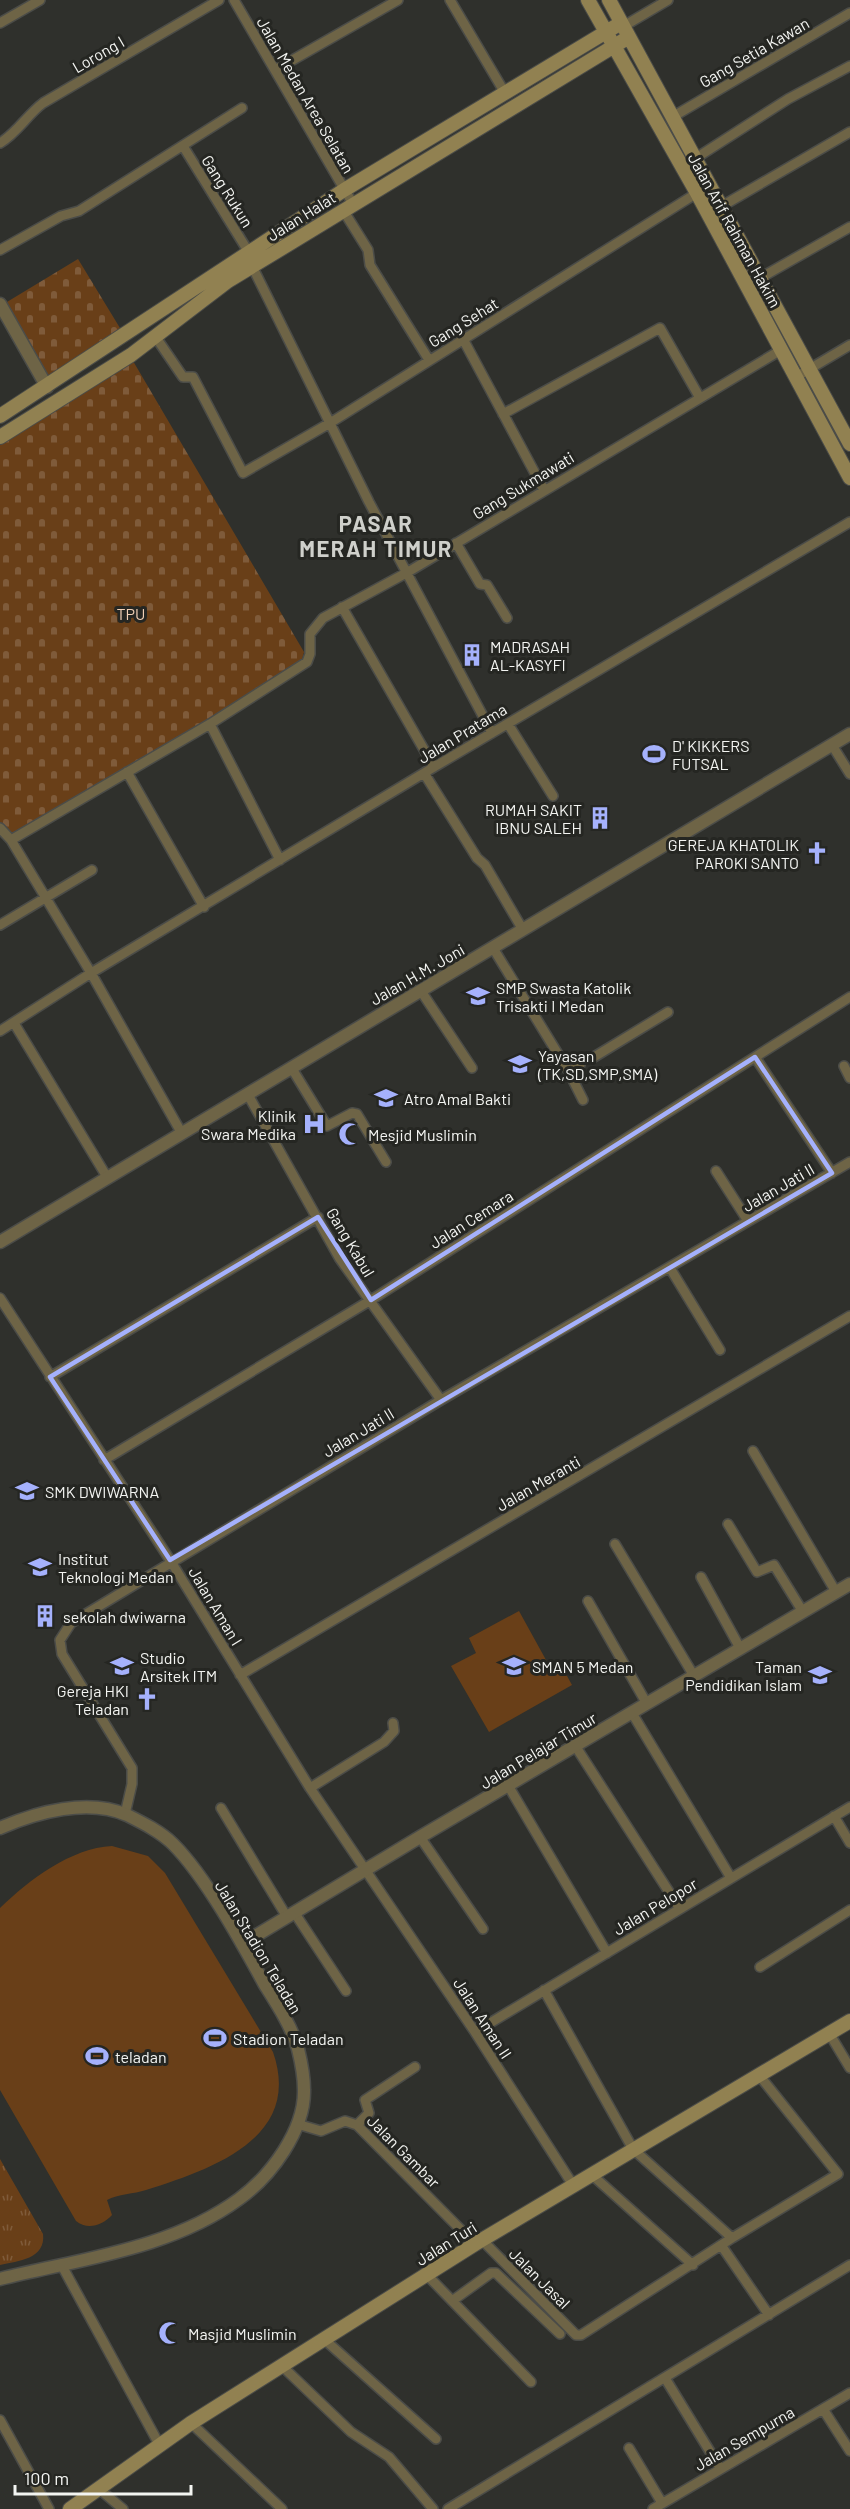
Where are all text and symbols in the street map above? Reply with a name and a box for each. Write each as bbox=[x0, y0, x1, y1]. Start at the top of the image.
street label: Jalan Medan Area Selatan bbox=[253, 13, 359, 177]
street label: Gang Setia Kawan bbox=[696, 13, 812, 91]
street label: Lorong I bbox=[69, 32, 127, 76]
street label: Jalan Arif Rahman Hakim bbox=[685, 150, 785, 310]
street label: Gang Rukun bbox=[198, 151, 258, 231]
street label: Jalan Halat bbox=[263, 187, 339, 245]
street label: Gang Sehat bbox=[425, 293, 501, 351]
street label: Gang Sukmawati bbox=[469, 447, 577, 523]
district label: PASAR MERAH TIMUR bbox=[299, 510, 453, 561]
park label: TPU bbox=[117, 604, 145, 623]
place label: MADRASAH AL-KASYFI bbox=[490, 637, 570, 674]
building icon: MADRASAH AL-KASYFI bbox=[459, 642, 485, 668]
street label: Jalan Pratama bbox=[414, 699, 510, 767]
place label: D' KIKKERS FUTSAL bbox=[672, 736, 750, 773]
sports icon: D' KIKKERS FUTSAL bbox=[641, 741, 667, 767]
place label: RUMAH SAKIT IBNU SALEH bbox=[485, 800, 582, 837]
building icon: RUMAH SAKIT IBNU SALEH bbox=[587, 805, 613, 831]
place label: GEREJA KHATOLIK PAROKI SANTO bbox=[668, 835, 799, 872]
church icon: GEREJA KHATOLIK PAROKI SANTO bbox=[804, 840, 830, 866]
street label: Jalan H.M. Joni bbox=[366, 939, 468, 1009]
place label: SMP Swasta Katolik Trisakti I Medan bbox=[496, 978, 631, 1015]
school or university icon: SMP Swasta Katolik Trisakti I Medan bbox=[465, 983, 491, 1009]
place label: Yayasan (TK,SD,SMP,SMA) bbox=[537, 1046, 658, 1083]
school or university icon: Yayasan (TK,SD,SMP,SMA) bbox=[507, 1051, 533, 1077]
school or university icon: Atro Amal Bakti bbox=[373, 1085, 399, 1111]
place label: Atro Amal Bakti bbox=[404, 1089, 511, 1108]
place label: Klinik Swara Medika bbox=[201, 1106, 296, 1143]
hospital icon: Klinik Swara Medika bbox=[301, 1111, 327, 1137]
mosque icon: Mesjid Muslimin bbox=[337, 1121, 363, 1147]
place label: Mesjid Muslimin bbox=[368, 1125, 477, 1144]
street label: Jalan Jati II bbox=[739, 1159, 817, 1215]
street label: Jalan Cemara bbox=[426, 1186, 516, 1252]
street label: Gang Kabul bbox=[323, 1204, 379, 1280]
street label: Jalan Jati II bbox=[319, 1403, 397, 1461]
street label: Jalan Meranti bbox=[493, 1451, 583, 1515]
school or university icon: SMK DWIWARNA bbox=[14, 1478, 40, 1504]
place label: SMK DWIWARNA bbox=[45, 1482, 159, 1501]
place label: Institut Teknologi Medan bbox=[58, 1549, 174, 1586]
school or university icon: Institut Teknologi Medan bbox=[27, 1554, 53, 1580]
street label: Jalan Aman I bbox=[185, 1563, 247, 1649]
building icon: sekolah dwiwarna bbox=[32, 1603, 58, 1629]
place label: sekolah dwiwarna bbox=[63, 1607, 186, 1626]
place label: Studio Arsitek ITM bbox=[140, 1648, 217, 1685]
school or university icon: Studio Arsitek ITM bbox=[109, 1653, 135, 1679]
school or university icon: SMAN 5 Medan bbox=[501, 1653, 527, 1679]
place label: SMAN 5 Medan bbox=[532, 1657, 633, 1676]
place label: Taman Pendidikan Islam bbox=[685, 1657, 802, 1694]
school or university icon: Taman Pendidikan Islam bbox=[807, 1662, 833, 1688]
place label: Gereja HKI Teladan bbox=[57, 1681, 129, 1718]
church icon: Gereja HKI Teladan bbox=[134, 1686, 160, 1712]
street label: Jalan Pelajar Timur bbox=[476, 1708, 600, 1792]
street label: Jalan Pelopor bbox=[610, 1873, 701, 1938]
street label: Jalan Stadion Teladan bbox=[212, 1877, 306, 2017]
street label: Jalan Aman II bbox=[450, 1974, 516, 2062]
sports icon: Stadion Teladan bbox=[202, 2025, 228, 2051]
place label: Stadion Teladan bbox=[233, 2029, 344, 2048]
sports icon: teladan bbox=[84, 2043, 110, 2069]
place label: teladan bbox=[115, 2047, 167, 2066]
street label: Jalan Gambar bbox=[364, 2111, 444, 2191]
street label: Jalan Turi bbox=[412, 2217, 480, 2269]
street label: Jalan Jasal bbox=[506, 2244, 574, 2312]
mosque icon: Masjid Muslimin bbox=[157, 2320, 183, 2346]
place label: Masjid Muslimin bbox=[188, 2324, 297, 2343]
street label: Jalan Sempurna bbox=[691, 2402, 797, 2474]
scale bar bbox=[15, 2458, 190, 2496]
text: 100 m bbox=[24, 2467, 69, 2489]

